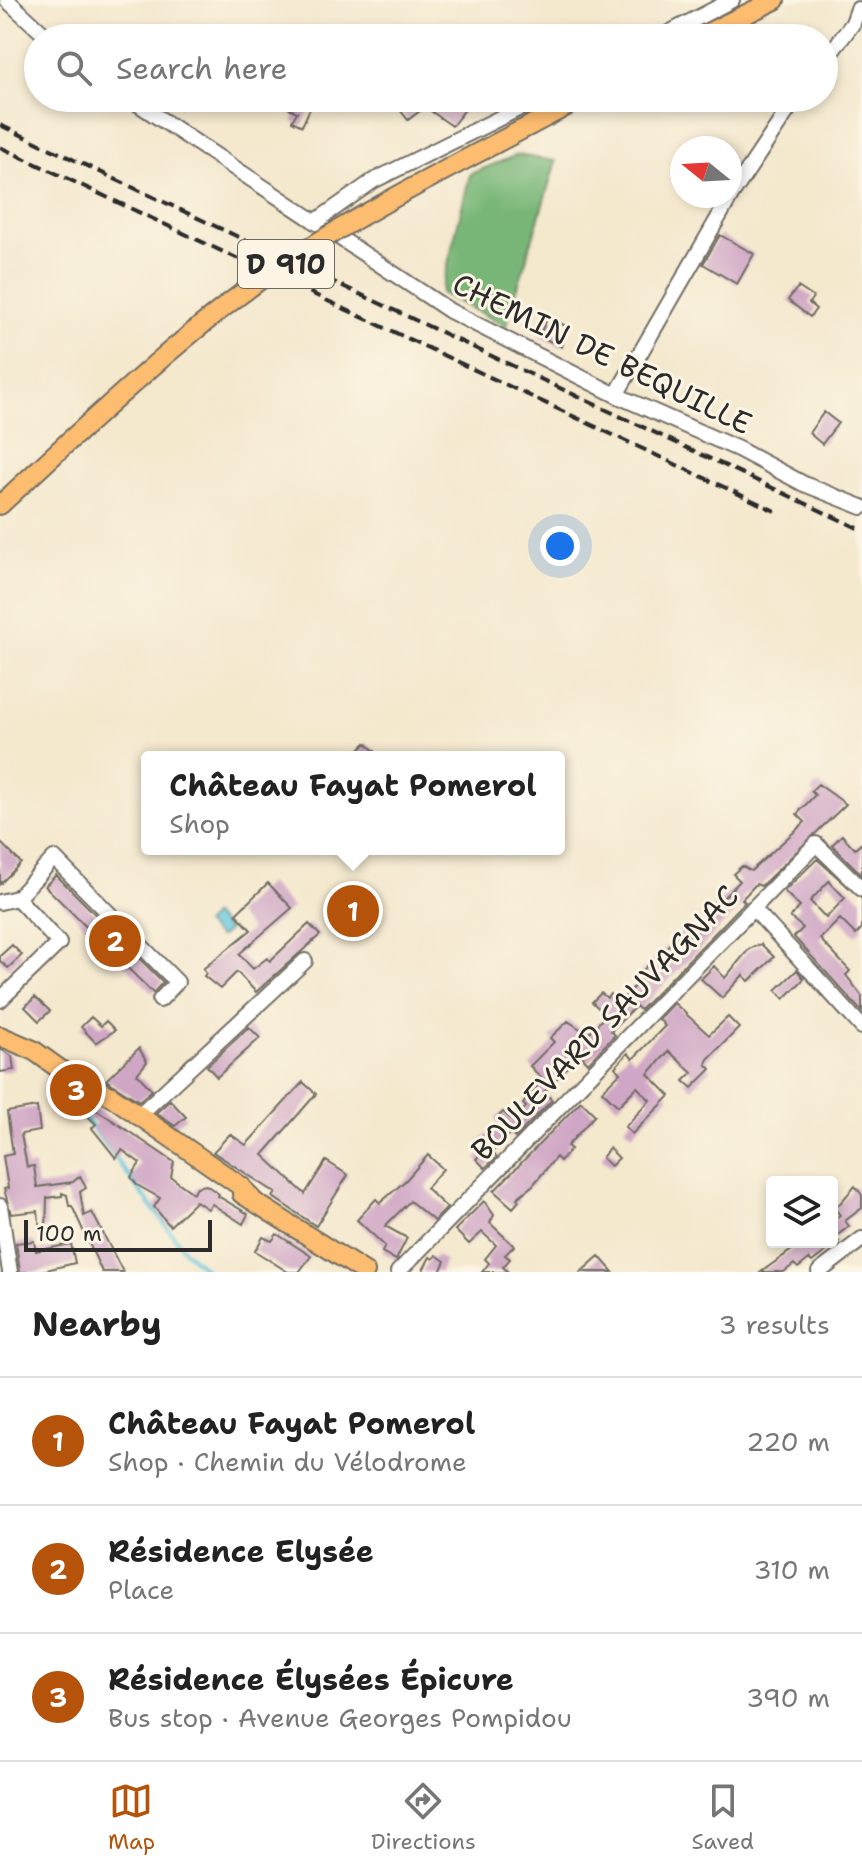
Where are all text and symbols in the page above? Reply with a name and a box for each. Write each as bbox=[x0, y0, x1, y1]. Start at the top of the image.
search box bbox=[24, 24, 838, 112]
icon: search bbox=[52, 46, 96, 90]
text: Search here bbox=[116, 48, 287, 89]
north arrow bbox=[670, 136, 742, 208]
road number: D 910 bbox=[238, 240, 334, 288]
street label: CHEMIN DE BEQUILLE bbox=[446, 263, 759, 444]
your location bbox=[540, 526, 580, 566]
popup bbox=[141, 751, 565, 855]
text: Château Fayat Pomerol bbox=[169, 765, 537, 806]
text: Shop bbox=[169, 806, 230, 841]
street label: BOULEVARD SAUVAGNAC bbox=[462, 876, 747, 1170]
pin: 1 bbox=[327, 881, 379, 941]
pin: 2 bbox=[89, 911, 141, 971]
pin: 3 bbox=[50, 1060, 102, 1120]
map controls bbox=[766, 1176, 838, 1248]
button: layers bbox=[766, 1176, 838, 1248]
scale bar bbox=[24, 1216, 212, 1252]
text: 100 m bbox=[36, 1219, 102, 1248]
text: Nearby bbox=[32, 1301, 162, 1347]
text: 3 results bbox=[718, 1307, 830, 1342]
text: Château Fayat Pomerol bbox=[108, 1403, 475, 1444]
text: 1 bbox=[52, 1424, 64, 1459]
text: 220 m bbox=[746, 1424, 830, 1459]
text: Shop · Chemin du Vélodrome bbox=[108, 1444, 467, 1479]
text: Résidence Elysée bbox=[108, 1531, 374, 1572]
text: 2 bbox=[49, 1552, 67, 1587]
text: 310 m bbox=[754, 1552, 830, 1587]
text: Place bbox=[108, 1572, 174, 1607]
text: Résidence Élysées Épicure bbox=[108, 1659, 514, 1700]
text: 3 bbox=[49, 1680, 67, 1715]
text: 390 m bbox=[746, 1680, 830, 1715]
text: Bus stop · Avenue Georges Pompidou bbox=[108, 1700, 572, 1735]
tab: Map bbox=[108, 1779, 155, 1856]
tab: Directions bbox=[371, 1779, 476, 1856]
tab: Saved bbox=[692, 1779, 754, 1856]

